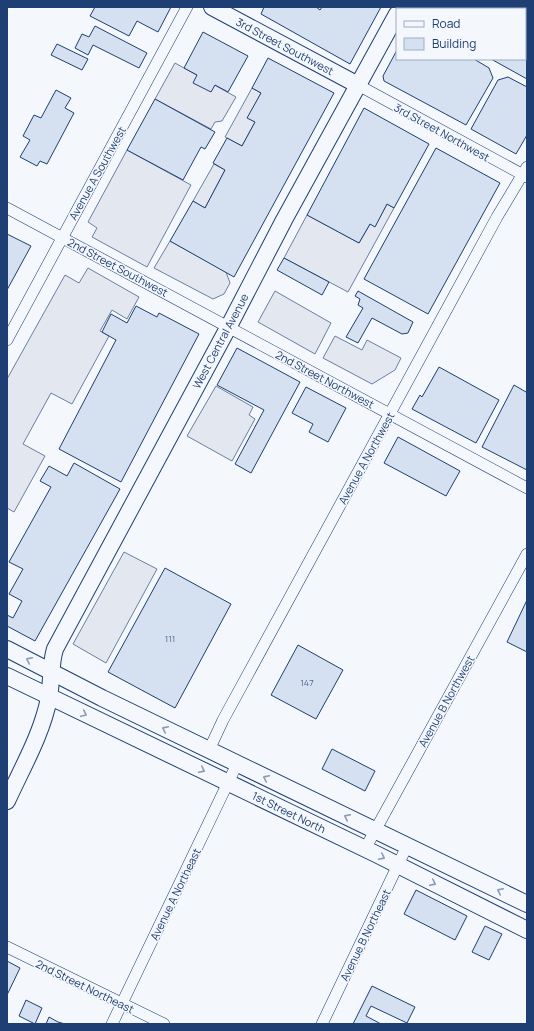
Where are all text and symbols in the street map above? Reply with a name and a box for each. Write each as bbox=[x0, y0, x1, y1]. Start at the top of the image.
legend bbox=[396, 8, 526, 60]
street label: 3rd Street Southwest bbox=[233, 14, 337, 78]
text: Road bbox=[432, 15, 460, 32]
text: Building bbox=[432, 35, 476, 52]
street label: 3rd Street Northwest bbox=[392, 100, 492, 164]
street label: Avenue A Southwest bbox=[65, 124, 129, 222]
street label: 2nd Street Southwest bbox=[65, 234, 171, 300]
street label: West Central Avenue bbox=[189, 290, 252, 391]
street label: 2nd Street Northwest bbox=[273, 347, 377, 411]
street label: Avenue A Northwest bbox=[335, 409, 397, 507]
house number: 111 bbox=[165, 632, 175, 645]
street label: Avenue B Northwest bbox=[415, 653, 477, 749]
one-way arrow bbox=[26, 657, 34, 664]
house number: 147 bbox=[300, 676, 314, 689]
one-way arrow bbox=[80, 709, 88, 717]
one-way arrow bbox=[161, 726, 169, 734]
one-way arrow bbox=[197, 765, 205, 773]
one-way arrow bbox=[263, 775, 271, 783]
street label: 1st Street North bbox=[250, 788, 328, 836]
one-way arrow bbox=[344, 814, 351, 822]
street label: Avenue A Northeast bbox=[146, 846, 204, 942]
one-way arrow bbox=[378, 853, 385, 860]
one-way arrow bbox=[429, 878, 437, 886]
street label: Avenue B Northeast bbox=[336, 887, 394, 983]
one-way arrow bbox=[497, 888, 505, 896]
street label: 2nd Street Northeast bbox=[33, 956, 137, 1016]

